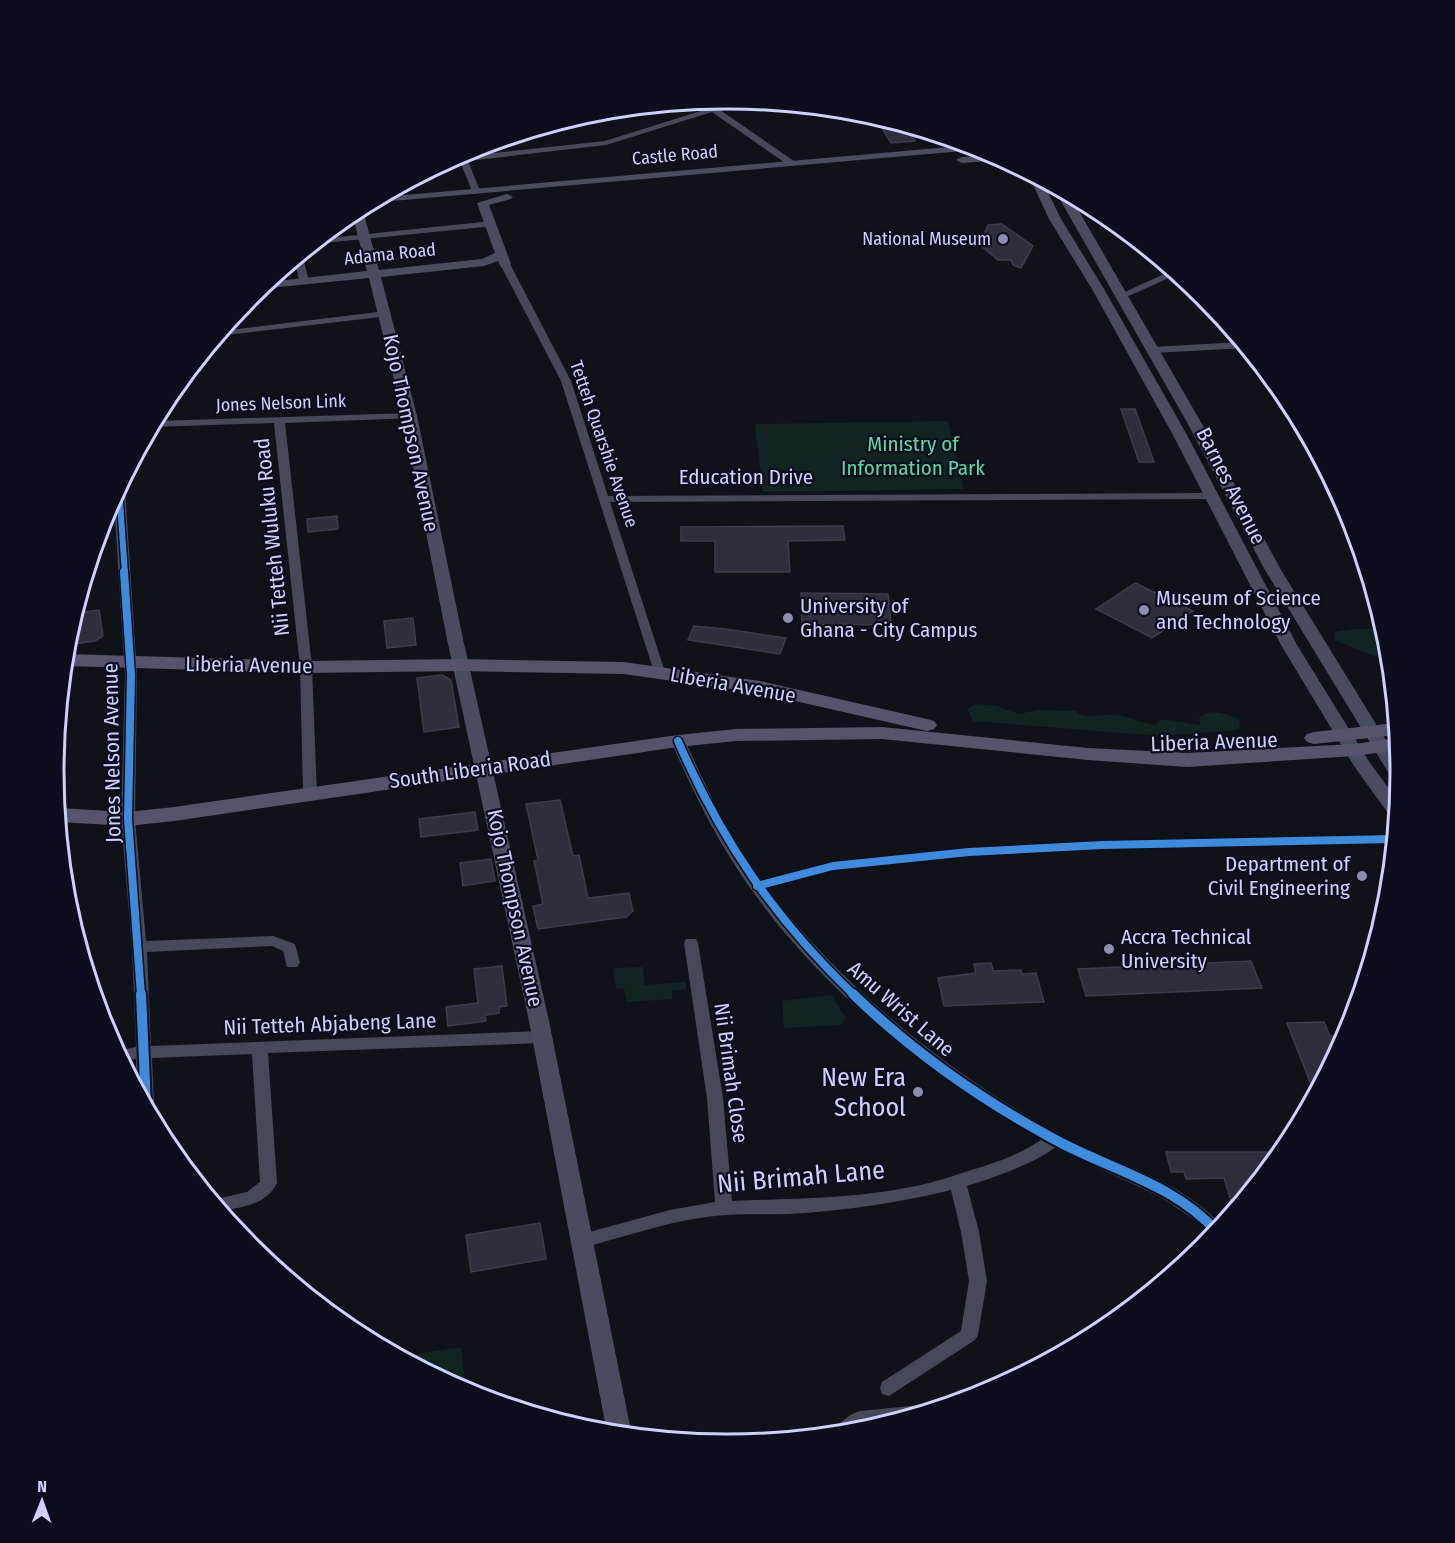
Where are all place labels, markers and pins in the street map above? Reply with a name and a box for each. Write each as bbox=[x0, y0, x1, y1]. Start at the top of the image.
place label: National Museum bbox=[862, 228, 991, 250]
marker: National Museum bbox=[996, 232, 1010, 246]
place label: Museum of Science and Technology bbox=[1156, 585, 1321, 635]
place label: University of Ghana - City Campus bbox=[800, 593, 977, 643]
marker: Museum of Science and Technology bbox=[1137, 603, 1151, 617]
marker: University of Ghana - City Campus bbox=[781, 611, 795, 625]
place label: Department of Civil Engineering bbox=[1208, 851, 1352, 901]
marker: Department of Civil Engineering bbox=[1355, 869, 1369, 883]
place label: Accra Technical University bbox=[1121, 924, 1252, 974]
marker: Accra Technical University bbox=[1102, 942, 1116, 956]
place label: New Era School bbox=[821, 1062, 906, 1123]
marker: New Era School bbox=[911, 1085, 925, 1099]

